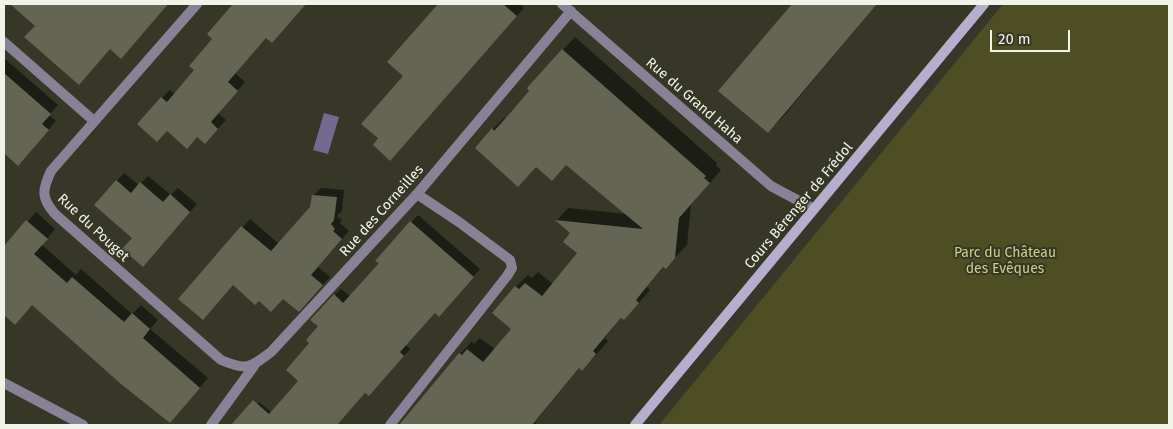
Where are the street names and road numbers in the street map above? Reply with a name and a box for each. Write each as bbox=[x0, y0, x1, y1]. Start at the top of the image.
street label: Rue du Grand Haha bbox=[642, 54, 746, 148]
street label: Cours Bérenger de Frédol bbox=[741, 140, 857, 272]
street label: Rue des Corneilles bbox=[336, 162, 428, 260]
street label: Rue du Pouget bbox=[54, 190, 132, 266]

